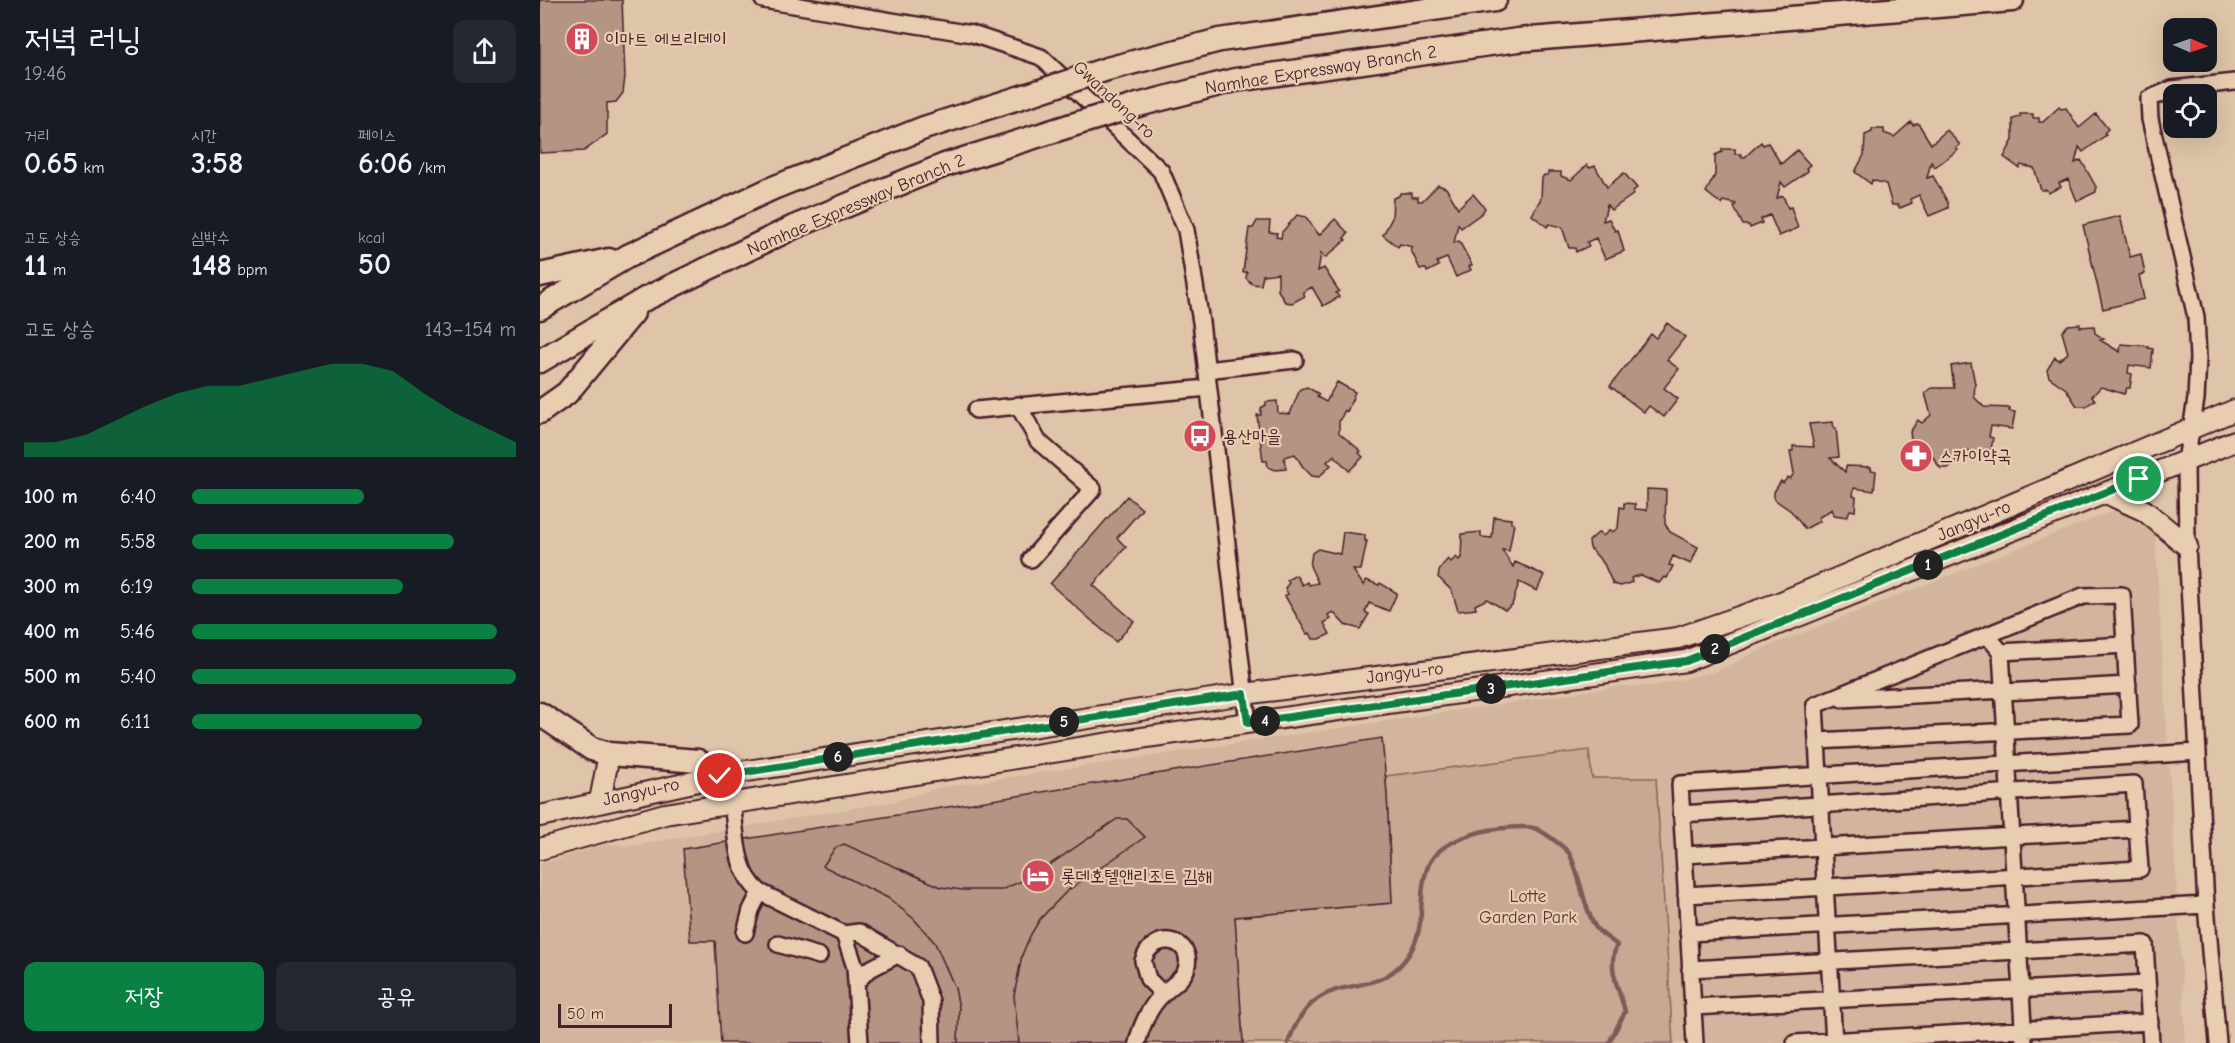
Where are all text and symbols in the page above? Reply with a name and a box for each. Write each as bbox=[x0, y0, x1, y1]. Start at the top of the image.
north arrow bbox=[2163, 18, 2217, 72]
map controls bbox=[2163, 18, 2217, 138]
text: 저녁 러닝 bbox=[24, 20, 142, 58]
button: share bbox=[453, 20, 516, 83]
building icon: 이마트 에브리데이 bbox=[564, 21, 600, 57]
place label: 이마트 에브리데이 bbox=[605, 29, 727, 50]
street label: Namhae Expressway Branch 2 bbox=[1204, 41, 1438, 99]
street label: Gwandong-ro bbox=[1069, 57, 1159, 143]
text: 19:46 bbox=[24, 62, 67, 85]
button: locate bbox=[2163, 84, 2217, 138]
text: 거리 bbox=[24, 127, 50, 145]
text: 시간 bbox=[191, 127, 217, 145]
text: 페이스 bbox=[358, 127, 397, 145]
text: 0.65 bbox=[24, 146, 78, 181]
text: 3:58 bbox=[191, 146, 243, 181]
text: 6:06 bbox=[358, 146, 413, 181]
street label: Namhae Expressway Branch 2 bbox=[744, 150, 968, 260]
text: km bbox=[78, 159, 105, 177]
text: /km bbox=[413, 159, 446, 177]
text: 고도 상승 bbox=[24, 229, 81, 247]
text: 심박수 bbox=[191, 229, 230, 247]
text: kcal bbox=[358, 229, 385, 247]
text: 50 bbox=[358, 247, 391, 282]
text: 11 bbox=[24, 248, 48, 283]
text: 148 bbox=[191, 248, 232, 283]
text: m bbox=[48, 261, 66, 279]
text: bpm bbox=[232, 261, 268, 279]
text: 고도 상승 bbox=[24, 318, 95, 341]
text: 143–154 m bbox=[425, 318, 516, 341]
bus stop icon: 용산마을 bbox=[1182, 418, 1218, 454]
place label: 용산마을 bbox=[1223, 426, 1281, 447]
pharmacy icon: 스카이약국 bbox=[1898, 438, 1934, 474]
place label: 스카이약국 bbox=[1939, 446, 2011, 467]
pin bbox=[2113, 453, 2164, 504]
icon: arrive bbox=[2122, 462, 2155, 495]
text: 100 m bbox=[24, 485, 78, 508]
text: 6:40 bbox=[120, 485, 156, 508]
street label: Jangyu-ro bbox=[1934, 496, 2014, 546]
text: 200 m bbox=[24, 530, 80, 553]
text: 5:58 bbox=[120, 530, 156, 553]
pin: 1 bbox=[1913, 550, 1943, 580]
text: 1 bbox=[1925, 556, 1931, 574]
text: 300 m bbox=[24, 575, 80, 598]
text: 6:19 bbox=[120, 575, 153, 598]
text: 400 m bbox=[24, 620, 79, 643]
text: 5:46 bbox=[120, 620, 155, 643]
pin: 2 bbox=[1700, 634, 1730, 664]
text: 2 bbox=[1711, 640, 1719, 658]
street label: Jangyu-ro bbox=[1365, 658, 1445, 688]
text: 500 m bbox=[24, 665, 81, 688]
text: 5:40 bbox=[120, 665, 156, 688]
pin: 3 bbox=[1476, 674, 1506, 704]
text: 3 bbox=[1487, 680, 1495, 698]
pin: 4 bbox=[1250, 706, 1280, 736]
pin: 5 bbox=[1049, 707, 1079, 737]
text: 600 m bbox=[24, 710, 80, 733]
text: 6:11 bbox=[120, 710, 150, 733]
text: 4 bbox=[1261, 712, 1269, 730]
text: 5 bbox=[1060, 713, 1068, 731]
pin: 6 bbox=[823, 742, 853, 772]
text: 6 bbox=[834, 748, 842, 766]
pin bbox=[694, 750, 745, 801]
icon: check bbox=[703, 759, 736, 792]
street label: Jangyu-ro bbox=[601, 774, 681, 810]
hotel icon: 롯데호텔앤리조트 김해 bbox=[1020, 858, 1056, 894]
place label: 롯데호텔앤리조트 김해 bbox=[1061, 866, 1212, 887]
park label: Lotte Garden Park bbox=[1479, 886, 1577, 928]
button: 저장 bbox=[24, 962, 264, 1031]
button: 공유 bbox=[276, 962, 516, 1031]
scale bar bbox=[558, 1001, 672, 1028]
text: 50 m bbox=[567, 1005, 604, 1023]

